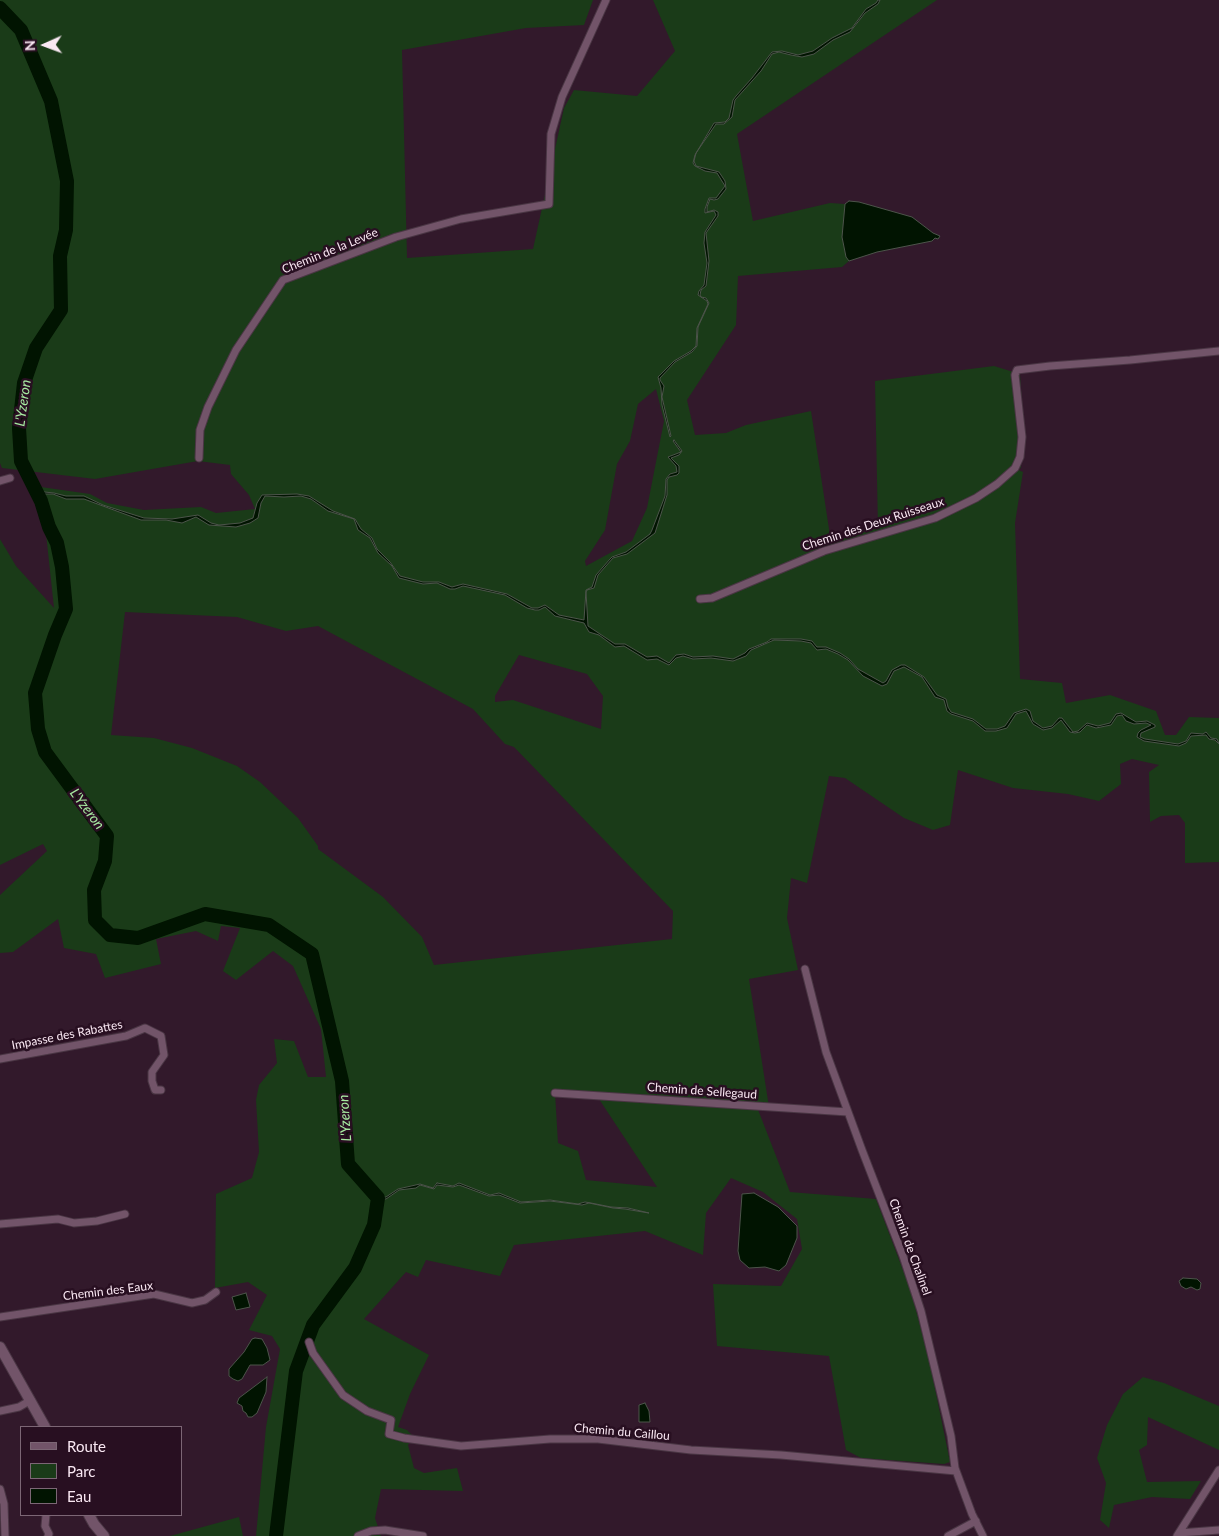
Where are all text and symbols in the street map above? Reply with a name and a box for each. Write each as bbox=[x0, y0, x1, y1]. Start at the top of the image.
north arrow bbox=[20, 20, 70, 70]
text: N bbox=[21, 40, 38, 51]
street label: Chemin de la Levée bbox=[280, 225, 380, 277]
water label: L'Yzeron bbox=[11, 379, 35, 427]
street label: Chemin des Deux Ruisseaux bbox=[800, 494, 946, 554]
water label: L'Yzeron bbox=[66, 785, 108, 833]
street label: Impasse des Rabattes bbox=[10, 1017, 124, 1053]
street label: Chemin de Sellegaud bbox=[647, 1080, 757, 1102]
water label: L'Yzeron bbox=[335, 1094, 355, 1142]
street label: Chemin de Chalinel bbox=[886, 1197, 934, 1297]
street label: Chemin des Eaux bbox=[62, 1278, 154, 1304]
street label: Chemin du Caillou bbox=[574, 1421, 670, 1443]
legend bbox=[20, 1426, 182, 1516]
text: Route bbox=[67, 1437, 106, 1455]
text: Parc bbox=[67, 1462, 96, 1480]
text: Eau bbox=[67, 1487, 91, 1505]

